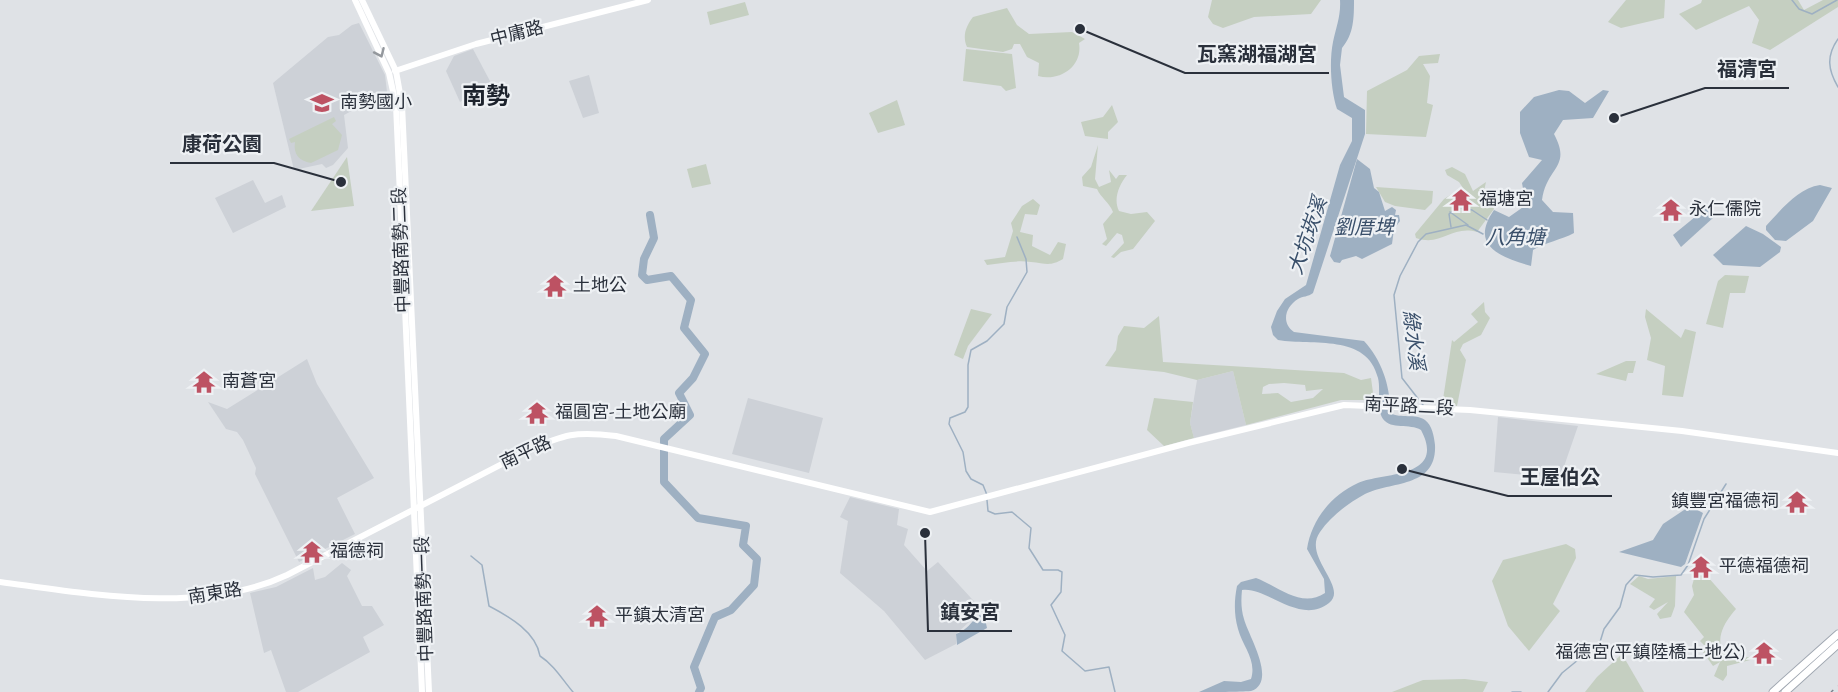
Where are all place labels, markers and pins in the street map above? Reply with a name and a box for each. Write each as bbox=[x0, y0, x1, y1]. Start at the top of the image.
callout: 瓦窯湖福湖宮 bbox=[1185, 35, 1329, 73]
callout: 福清宮 bbox=[1705, 50, 1789, 88]
school or university icon: 南勢國小 bbox=[309, 90, 335, 116]
place label: 南勢國小 bbox=[340, 92, 412, 112]
callout: 康荷公園 bbox=[170, 125, 274, 163]
temple icon: 福塘宮 bbox=[1448, 187, 1474, 213]
place label: 福塘宮 bbox=[1479, 189, 1533, 209]
temple icon: 永仁儒院 bbox=[1658, 197, 1684, 223]
place label: 永仁儒院 bbox=[1689, 199, 1761, 219]
temple icon: 土地公 bbox=[542, 273, 568, 299]
place label: 土地公 bbox=[573, 275, 627, 295]
temple icon: 南蒼宮 bbox=[191, 369, 217, 395]
place label: 南蒼宮 bbox=[222, 371, 276, 391]
temple icon: 福圓宮-土地公廟 bbox=[524, 400, 550, 426]
place label: 福圓宮-土地公廟 bbox=[555, 402, 687, 422]
callout: 王屋伯公 bbox=[1508, 458, 1612, 496]
temple icon: 鎮豐宮福德祠 bbox=[1784, 489, 1810, 515]
place label: 鎮豐宮福德祠 bbox=[1671, 491, 1779, 511]
temple icon: 福德祠 bbox=[299, 539, 325, 565]
place label: 福德祠 bbox=[330, 541, 384, 561]
temple icon: 平德福德祠 bbox=[1688, 554, 1714, 580]
place label: 平德福德祠 bbox=[1719, 556, 1809, 576]
callout: 鎮安宮 bbox=[928, 593, 1012, 631]
temple icon: 平鎮太清宮 bbox=[584, 603, 610, 629]
place label: 平鎮太清宮 bbox=[615, 605, 705, 625]
temple icon: 福德宮(平鎮陸橋土地公) bbox=[1751, 640, 1777, 666]
place label: 福德宮(平鎮陸橋土地公) bbox=[1555, 642, 1746, 662]

